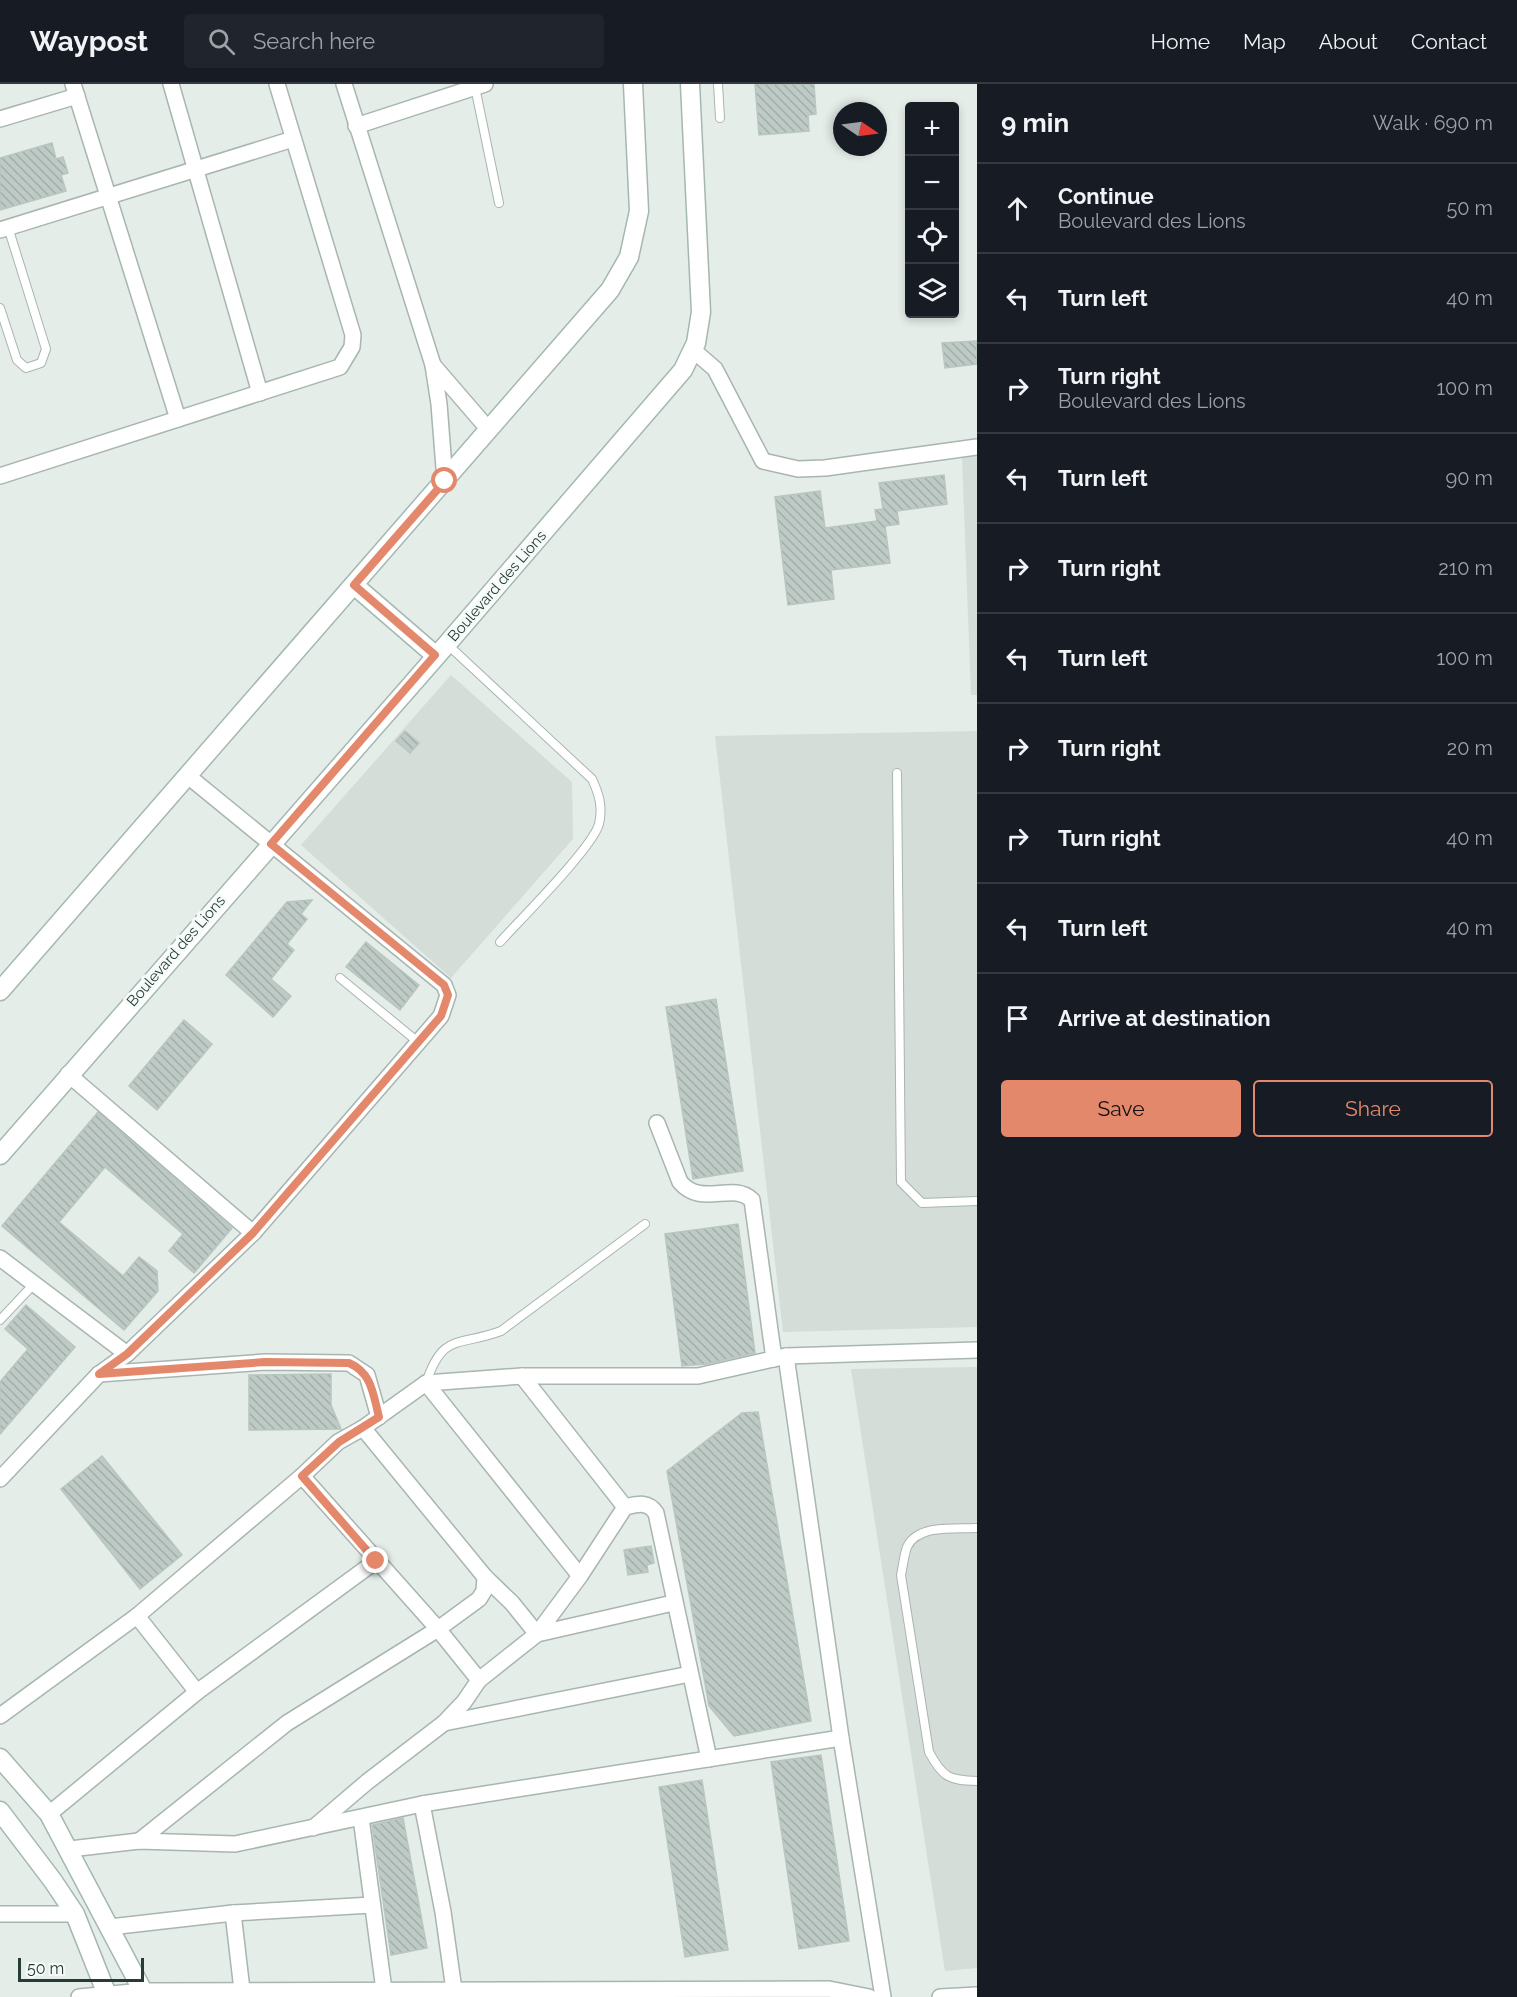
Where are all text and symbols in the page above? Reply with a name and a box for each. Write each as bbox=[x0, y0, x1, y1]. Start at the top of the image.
search box bbox=[184, 14, 604, 68]
text: Waypost bbox=[30, 25, 148, 58]
icon: search bbox=[205, 25, 238, 58]
text: Search here bbox=[253, 28, 375, 54]
text: Home bbox=[1151, 29, 1210, 54]
text: Map bbox=[1243, 29, 1286, 54]
text: About bbox=[1319, 29, 1378, 54]
text: Contact bbox=[1411, 29, 1487, 54]
north arrow bbox=[833, 102, 887, 156]
map controls bbox=[905, 102, 959, 318]
button: + bbox=[905, 102, 959, 156]
text: 9 min bbox=[1001, 108, 1069, 138]
text: Walk · 690 m bbox=[1373, 111, 1493, 135]
button: − bbox=[905, 156, 959, 210]
text: Continue bbox=[1058, 183, 1154, 209]
icon: ahead bbox=[1001, 192, 1034, 225]
text: 50 m bbox=[1446, 196, 1493, 220]
text: Boulevard des Lions bbox=[1058, 209, 1246, 233]
button: locate bbox=[905, 210, 959, 264]
button: layers bbox=[905, 264, 959, 318]
icon: left bbox=[1001, 282, 1034, 315]
text: Turn left bbox=[1058, 285, 1148, 311]
text: 40 m bbox=[1446, 286, 1493, 310]
text: Turn right bbox=[1058, 363, 1161, 389]
icon: right bbox=[1001, 372, 1034, 405]
text: 100 m bbox=[1436, 376, 1493, 400]
text: Boulevard des Lions bbox=[1058, 389, 1246, 413]
icon: left bbox=[1001, 462, 1034, 495]
text: Turn left bbox=[1058, 465, 1148, 491]
text: 90 m bbox=[1446, 466, 1493, 490]
route start bbox=[431, 467, 457, 493]
street label: Boulevard des Lions bbox=[444, 527, 550, 645]
icon: right bbox=[1001, 552, 1034, 585]
text: Turn right bbox=[1058, 555, 1161, 581]
text: 210 m bbox=[1438, 556, 1493, 580]
icon: left bbox=[1001, 642, 1034, 675]
text: Turn left bbox=[1058, 645, 1148, 671]
text: 100 m bbox=[1436, 646, 1493, 670]
icon: right bbox=[1001, 732, 1034, 765]
text: Turn right bbox=[1058, 735, 1161, 761]
text: 20 m bbox=[1447, 736, 1493, 760]
icon: right bbox=[1001, 822, 1034, 855]
text: Turn right bbox=[1058, 825, 1161, 851]
text: 40 m bbox=[1446, 826, 1493, 850]
street label: Boulevard des Lions bbox=[123, 892, 229, 1010]
icon: left bbox=[1001, 912, 1034, 945]
text: Turn left bbox=[1058, 915, 1148, 941]
text: 40 m bbox=[1446, 916, 1493, 940]
icon: arrive bbox=[1001, 1002, 1034, 1035]
text: Arrive at destination bbox=[1058, 1005, 1271, 1031]
button: Save bbox=[1001, 1080, 1241, 1137]
button: Share bbox=[1253, 1080, 1493, 1137]
route end bbox=[362, 1547, 388, 1573]
scale bar bbox=[18, 1955, 144, 1982]
text: 50 m bbox=[27, 1959, 64, 1978]

